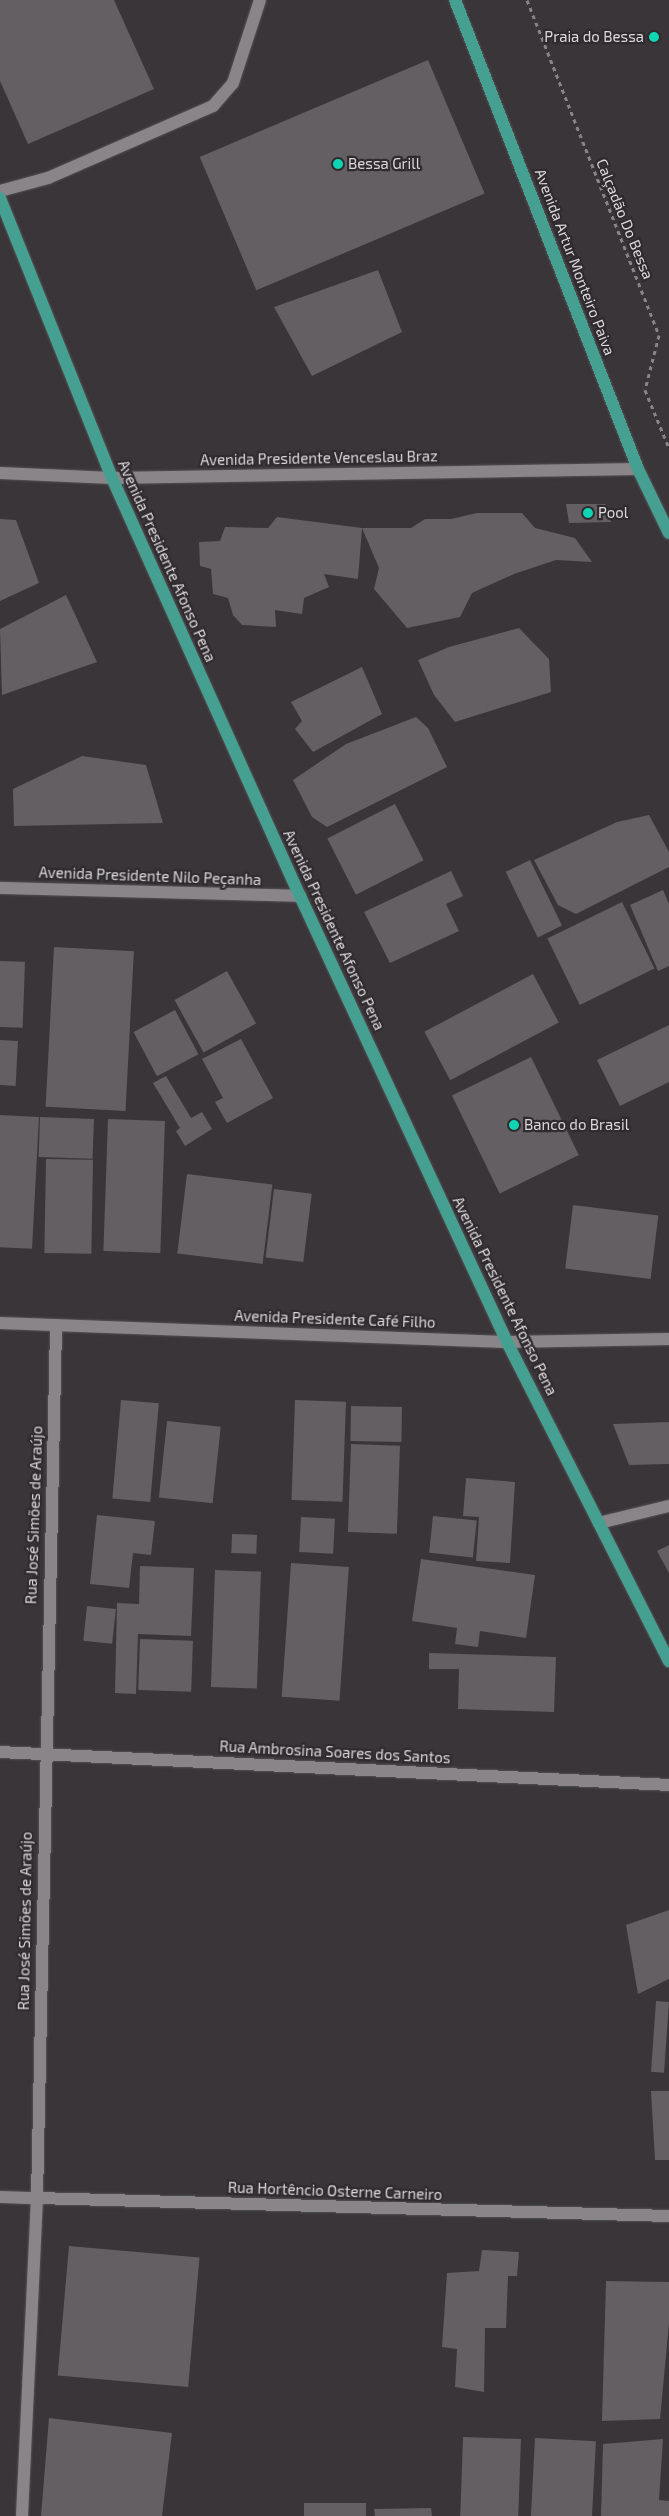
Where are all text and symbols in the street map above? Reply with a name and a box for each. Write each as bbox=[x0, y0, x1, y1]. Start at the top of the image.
place label: Praia do Bessa bbox=[544, 28, 644, 46]
marker: Praia do Bessa bbox=[648, 31, 660, 43]
place label: Bessa Grill bbox=[348, 155, 420, 173]
street label: Calçadão Do Bessa bbox=[593, 156, 657, 282]
marker: Bessa Grill bbox=[332, 158, 344, 170]
street label: Avenida Artur Monteiro Paiva bbox=[531, 166, 619, 358]
street label: Avenida Presidente Venceslau Braz bbox=[200, 447, 438, 469]
street label: Avenida Presidente Afonso Pena bbox=[114, 457, 220, 665]
place label: Pool bbox=[598, 504, 628, 522]
marker: Pool bbox=[582, 507, 594, 519]
street label: Avenida Presidente Afonso Pena bbox=[279, 827, 389, 1033]
street label: Avenida Presidente Nilo Peçanha bbox=[38, 863, 262, 889]
place label: Banco do Brasil bbox=[524, 1116, 629, 1134]
marker: Banco do Brasil bbox=[508, 1119, 520, 1131]
street label: Avenida Presidente Afonso Pena bbox=[449, 1193, 561, 1399]
street label: Avenida Presidente Café Filho bbox=[234, 1306, 436, 1332]
street label: Rua José Simões de Araújo bbox=[22, 1425, 46, 1605]
street label: Rua Ambrosina Soares dos Santos bbox=[219, 1737, 451, 1767]
street label: Rua José Simões de Araújo bbox=[14, 1831, 36, 2011]
street label: Rua Hortêncio Osterne Carneiro bbox=[227, 2178, 443, 2204]

